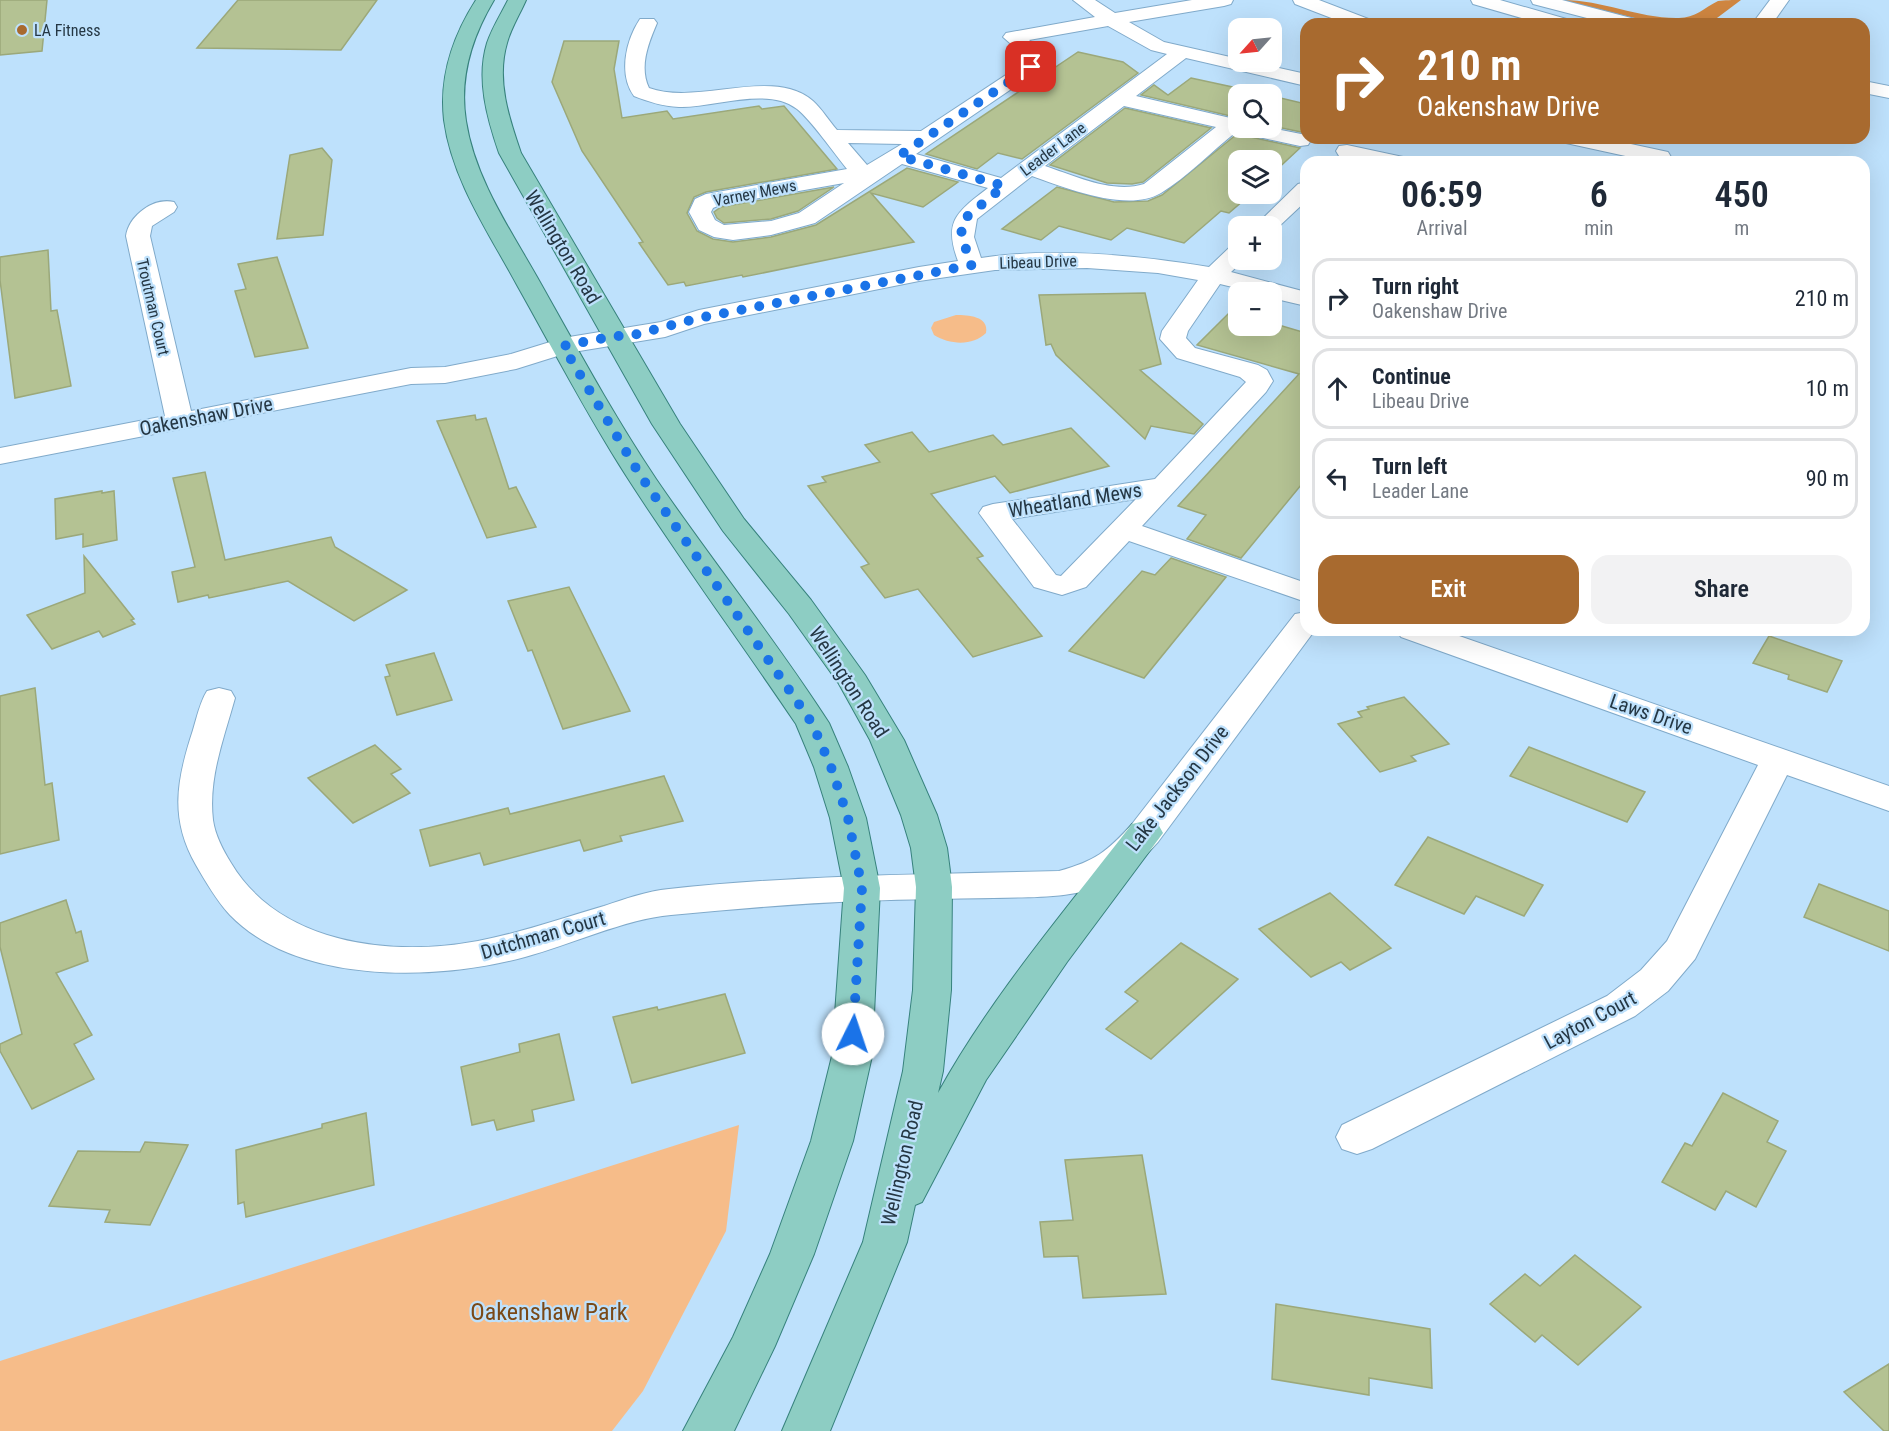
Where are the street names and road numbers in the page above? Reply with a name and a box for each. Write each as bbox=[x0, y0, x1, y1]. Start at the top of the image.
street label: Leader Lane bbox=[1016, 118, 1090, 180]
street label: Varney Mews bbox=[712, 176, 798, 210]
street label: Wellington Road bbox=[520, 186, 606, 308]
street label: Libeau Drive bbox=[999, 251, 1077, 273]
street label: Troutman Court bbox=[133, 257, 173, 358]
street label: Oakenshaw Drive bbox=[137, 391, 275, 441]
street label: Wheatland Mews bbox=[1007, 478, 1143, 522]
street label: Wellington Road bbox=[804, 622, 894, 742]
street label: Laws Drive bbox=[1607, 689, 1695, 739]
street label: Lake Jackson Drive bbox=[1121, 720, 1233, 856]
street label: Dutchman Court bbox=[478, 906, 608, 964]
street label: Layton Court bbox=[1540, 986, 1640, 1054]
street label: Wellington Road bbox=[876, 1098, 928, 1228]

